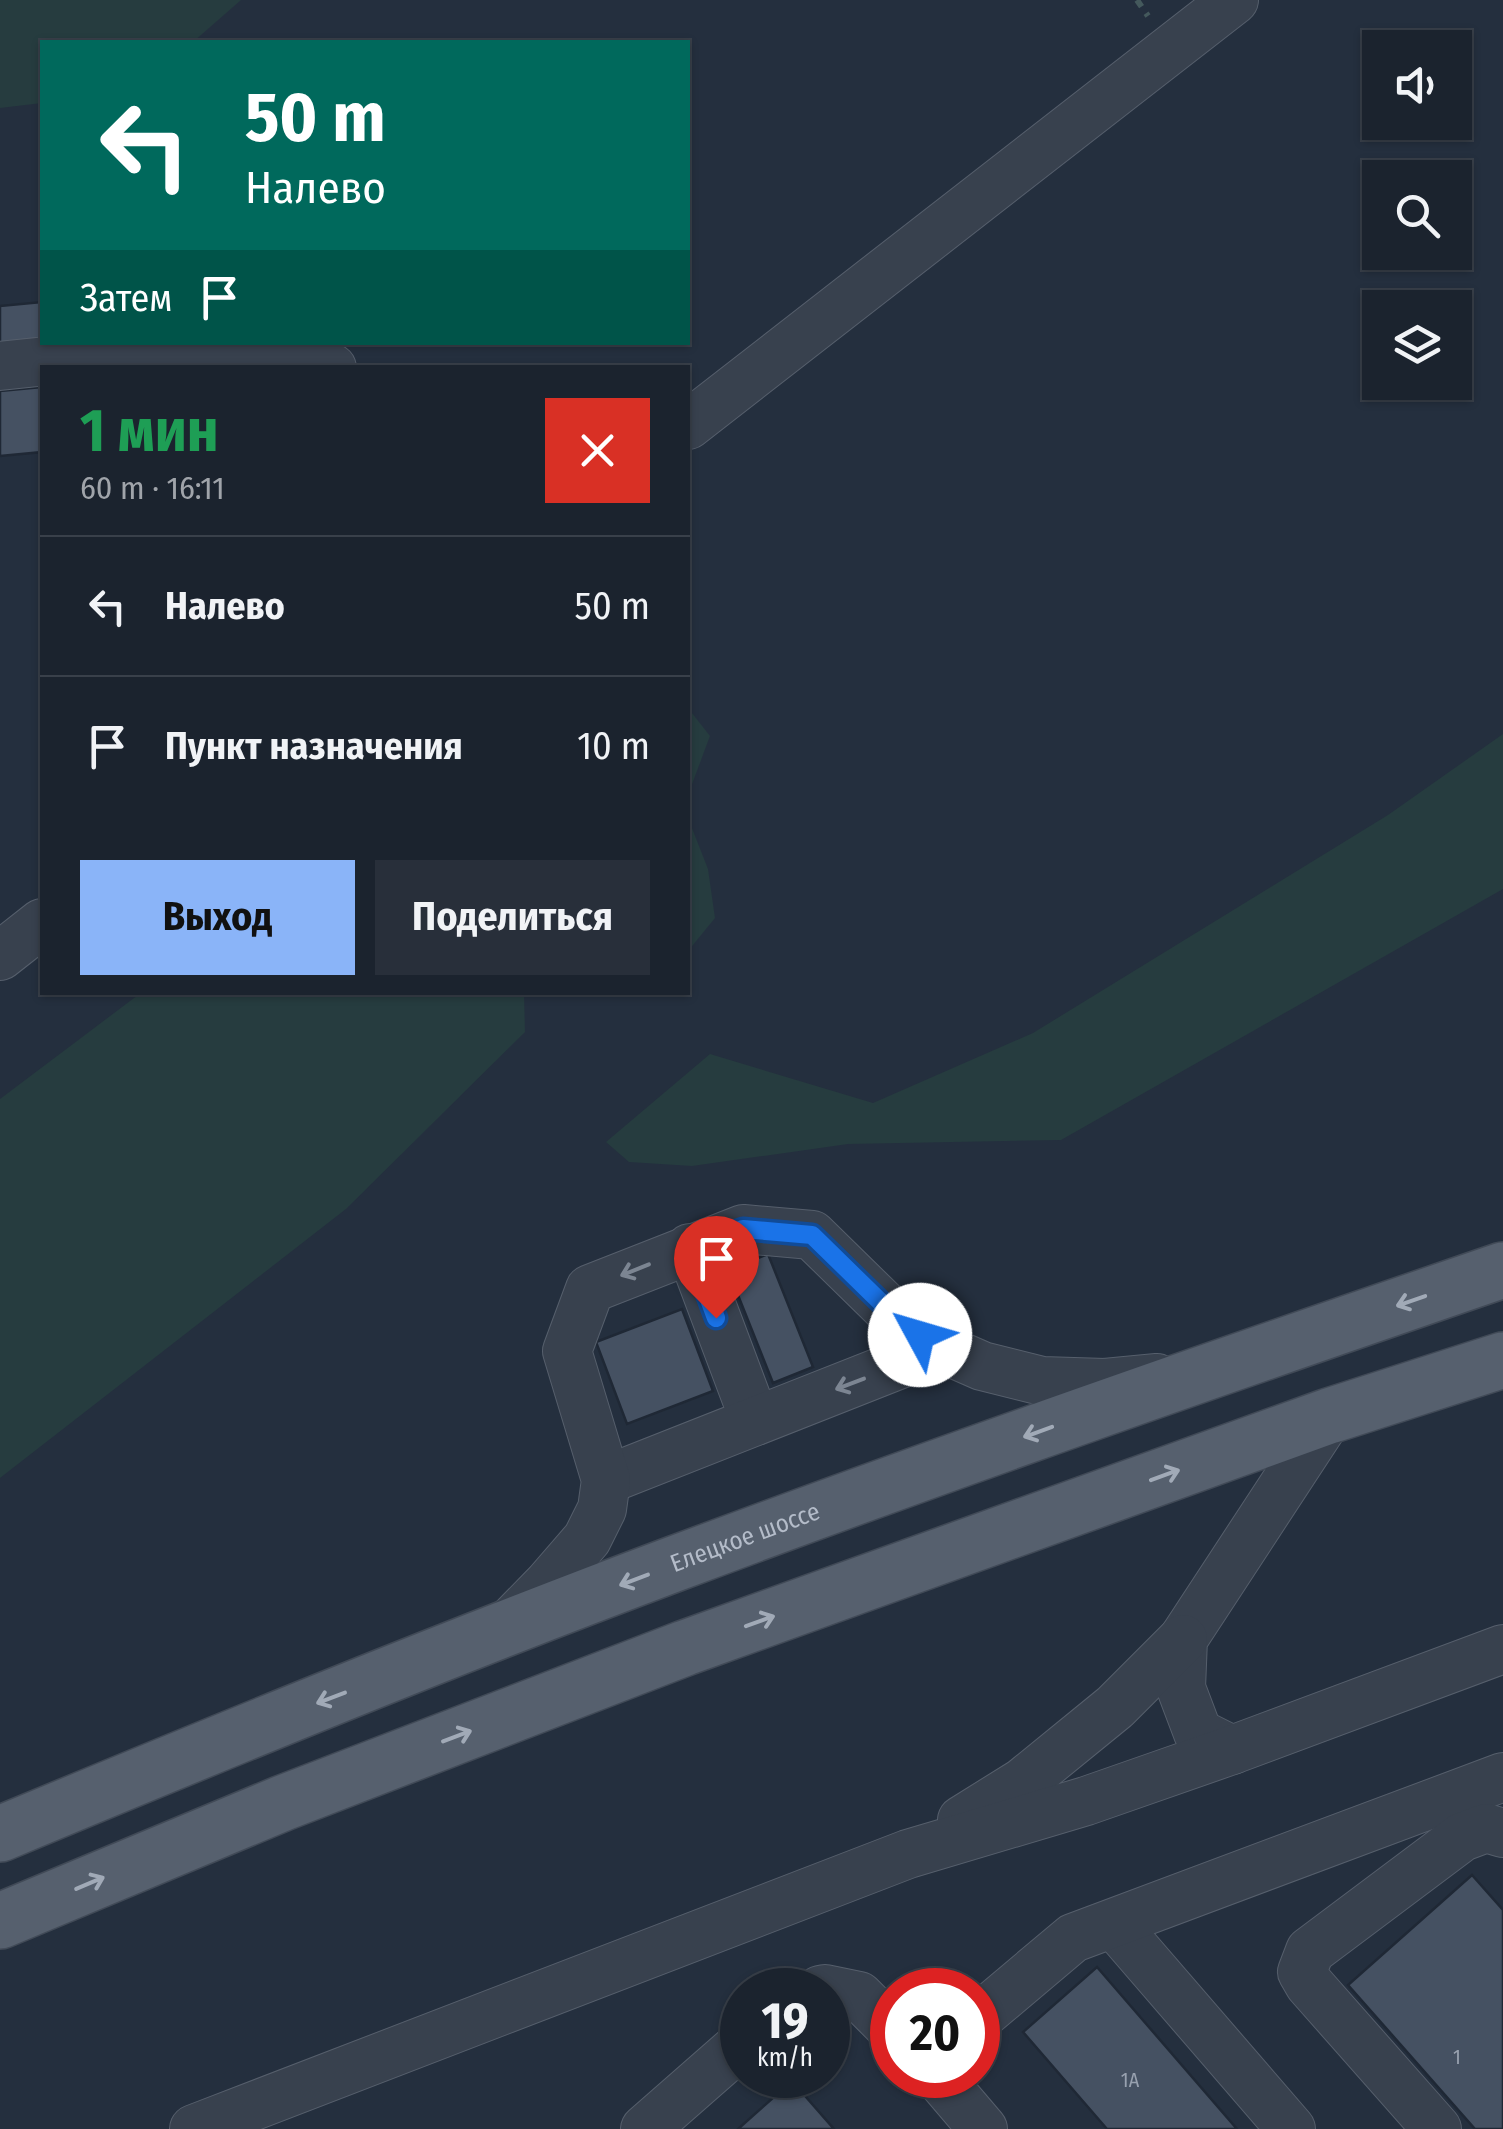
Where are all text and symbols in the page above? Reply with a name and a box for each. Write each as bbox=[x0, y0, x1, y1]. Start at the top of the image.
map controls bbox=[1362, 30, 1472, 400]
button: sound bbox=[1362, 30, 1472, 140]
text: 50 m bbox=[245, 76, 386, 160]
icon: left bbox=[80, 80, 210, 210]
button: search bbox=[1362, 160, 1472, 270]
text: Налево bbox=[245, 161, 386, 215]
icon: arrive bbox=[192, 270, 247, 325]
text: Затем bbox=[80, 275, 172, 321]
button: layers bbox=[1362, 290, 1472, 400]
text: 1 мин bbox=[80, 395, 219, 467]
button: close bbox=[545, 398, 650, 503]
text: 60 m · 16:11 bbox=[80, 469, 225, 507]
icon: left bbox=[80, 579, 135, 634]
text: Налево bbox=[165, 583, 285, 629]
text: 50 m bbox=[575, 583, 650, 629]
icon: arrive bbox=[80, 719, 135, 774]
text: Пункт назначения bbox=[165, 723, 463, 769]
text: 10 m bbox=[577, 723, 650, 769]
button: Выход bbox=[80, 860, 355, 975]
button: Поделиться bbox=[375, 860, 650, 975]
pin bbox=[674, 1216, 759, 1319]
icon: arrive bbox=[689, 1231, 744, 1286]
one-way arrow bbox=[621, 1262, 651, 1280]
position arrow bbox=[868, 1283, 972, 1387]
one-way arrow bbox=[1395, 1294, 1427, 1312]
one-way arrow bbox=[836, 1376, 867, 1394]
one-way arrow bbox=[1023, 1424, 1054, 1442]
one-way arrow bbox=[1148, 1465, 1179, 1483]
street label: Елецкое шоссе bbox=[666, 1496, 824, 1579]
one-way arrow bbox=[619, 1572, 650, 1590]
one-way arrow bbox=[744, 1611, 775, 1629]
one-way arrow bbox=[317, 1690, 347, 1708]
one-way arrow bbox=[440, 1726, 471, 1744]
one-way arrow bbox=[74, 1873, 105, 1891]
speed limit sign: 20 bbox=[870, 1968, 1000, 2098]
text: 19 bbox=[761, 1991, 808, 2051]
text: km/h bbox=[757, 2043, 813, 2073]
house number: 1 bbox=[1453, 2045, 1461, 2069]
house number: 1А bbox=[1121, 2068, 1140, 2092]

